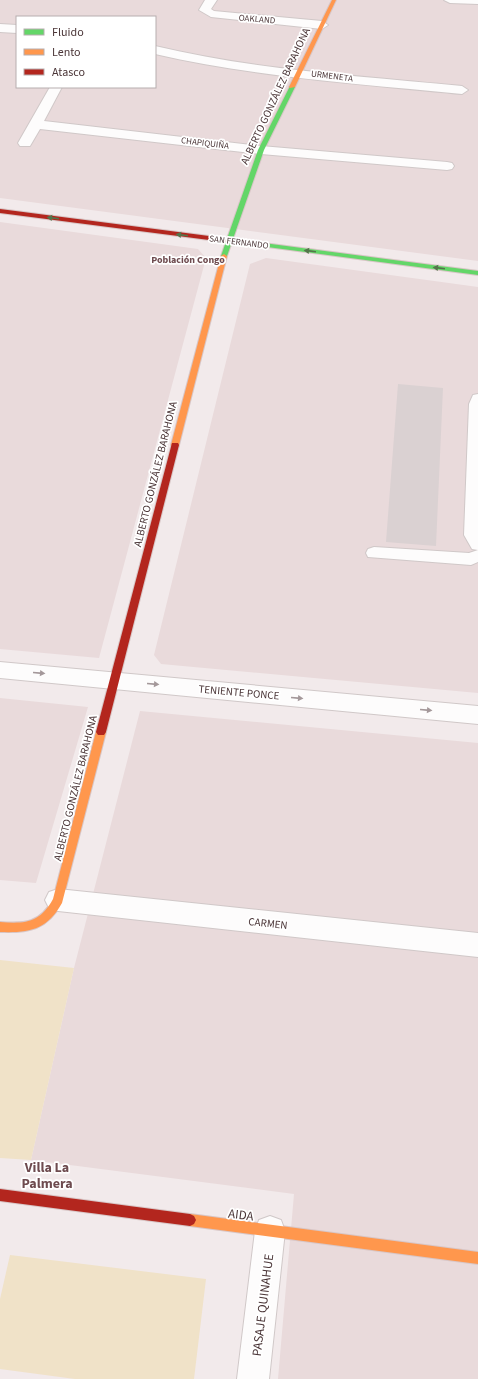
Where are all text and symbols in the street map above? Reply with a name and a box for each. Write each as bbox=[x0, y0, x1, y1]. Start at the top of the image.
street label: OAKLAND bbox=[238, 11, 276, 28]
legend bbox=[16, 16, 156, 88]
text: Fluido bbox=[52, 24, 84, 41]
street label: ALBERTO GONZÁLEZ BARAHONA bbox=[237, 25, 314, 167]
text: Lento bbox=[52, 44, 81, 61]
text: Atasco bbox=[52, 64, 85, 81]
street label: URMENETA bbox=[310, 67, 354, 86]
street label: CHAPIQUIÑA bbox=[180, 134, 230, 153]
one-way arrow bbox=[47, 215, 59, 221]
one-way arrow bbox=[175, 232, 188, 238]
street label: SAN FERNANDO bbox=[209, 232, 269, 253]
one-way arrow bbox=[304, 248, 316, 255]
district label: Población Congo bbox=[151, 253, 225, 267]
one-way arrow bbox=[433, 265, 445, 271]
street label: ALBERTO GONZÁLEZ BARAHONA bbox=[130, 400, 181, 548]
one-way arrow bbox=[33, 670, 45, 677]
one-way arrow bbox=[147, 681, 160, 687]
street label: TENIENTE PONCE bbox=[198, 681, 280, 704]
one-way arrow bbox=[291, 694, 303, 701]
one-way arrow bbox=[420, 707, 432, 713]
street label: ALBERTO GONZÁLEZ BARAHONA bbox=[50, 714, 101, 862]
street label: CARMEN bbox=[248, 914, 288, 933]
district label: Villa La Palmera bbox=[21, 1158, 73, 1194]
street label: AIDA bbox=[227, 1205, 256, 1226]
street label: PASAJE QUINAHUE bbox=[248, 1253, 278, 1357]

